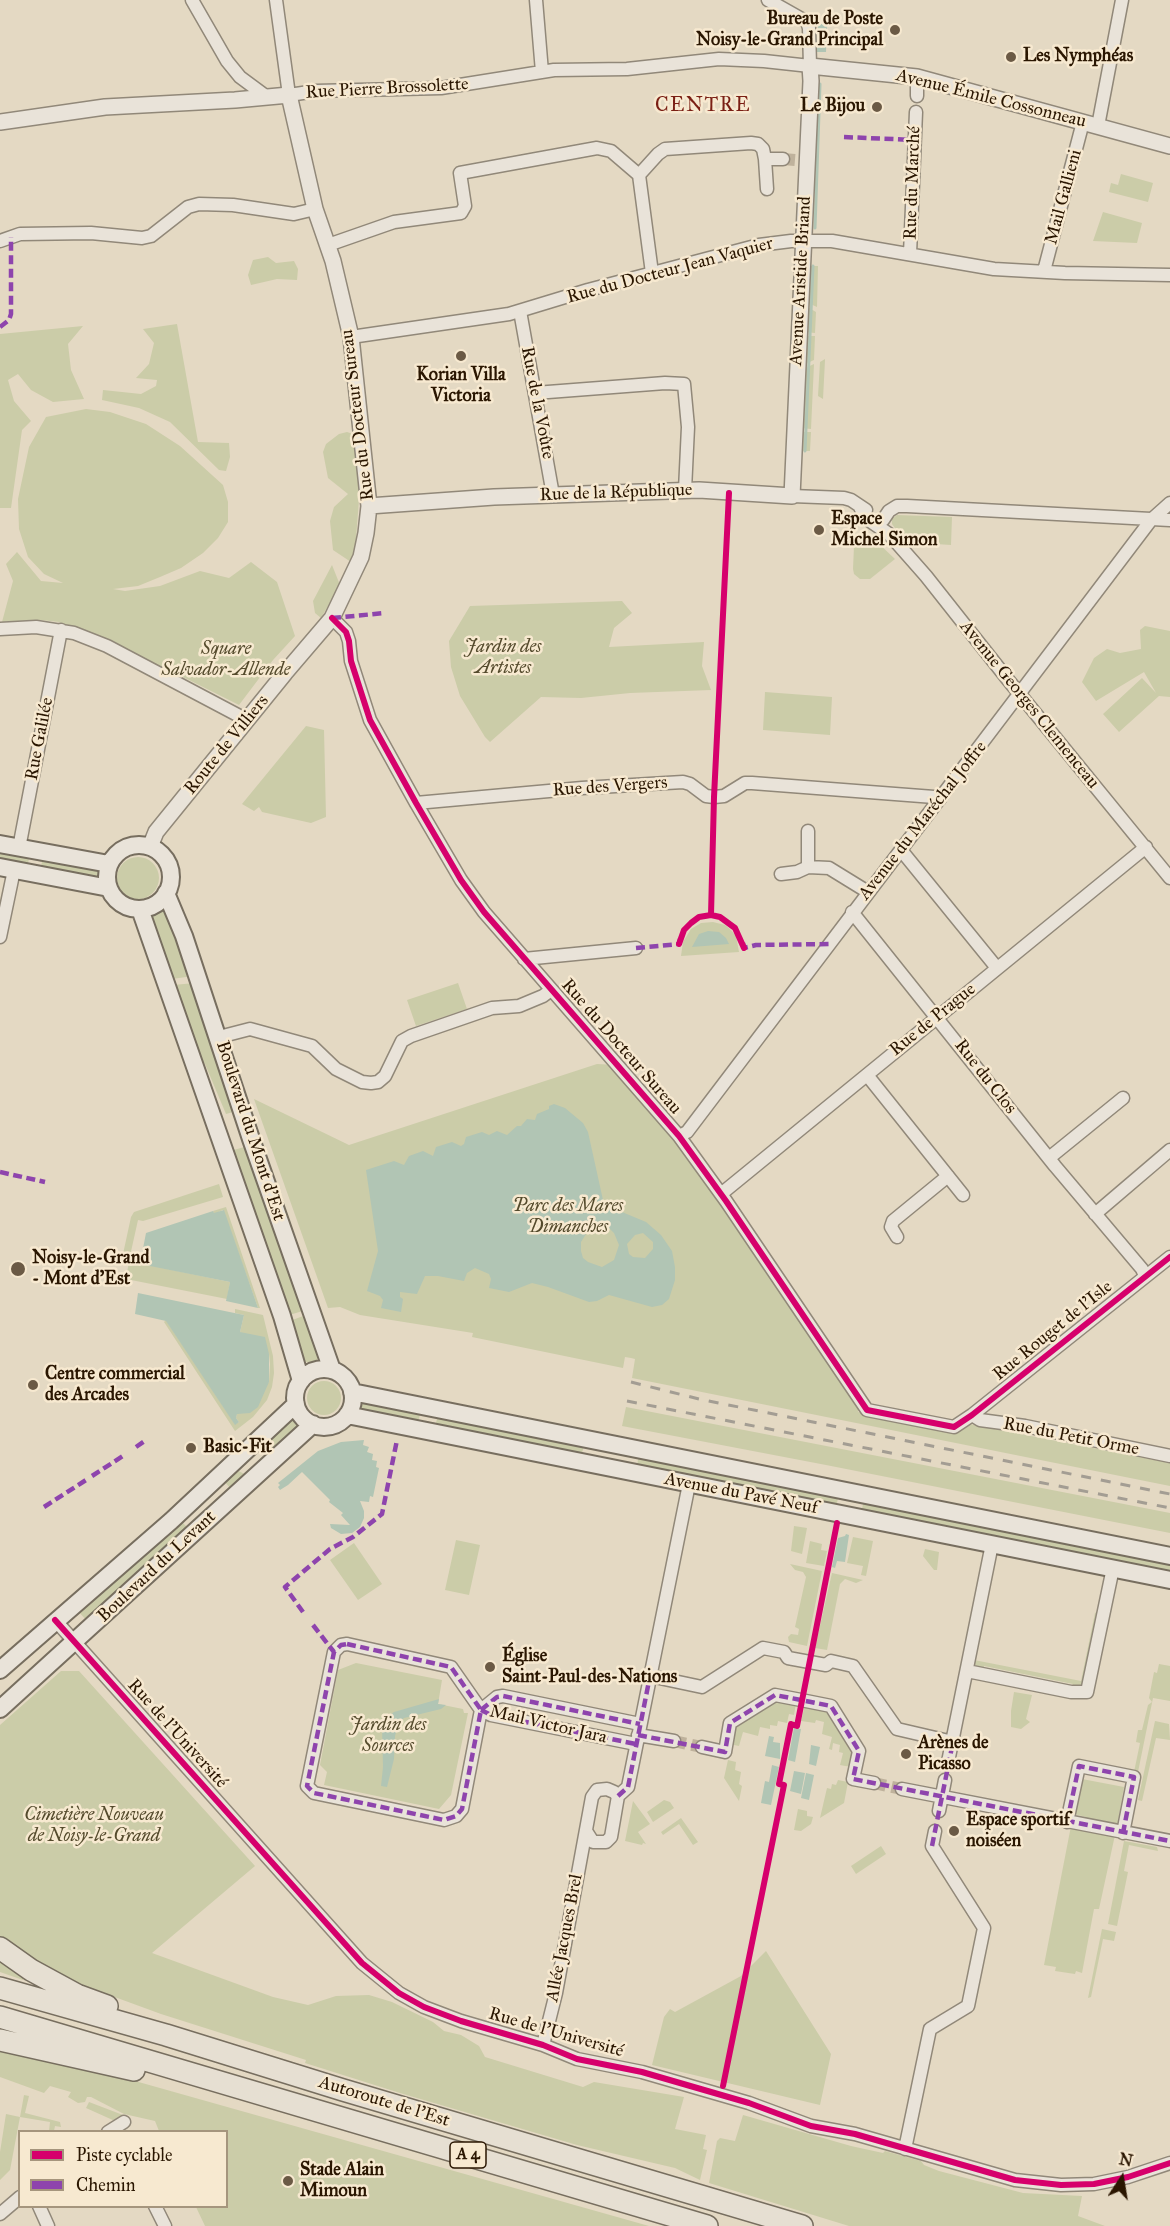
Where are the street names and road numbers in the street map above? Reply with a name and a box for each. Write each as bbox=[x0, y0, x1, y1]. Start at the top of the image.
street label: Avenue Émile Cossonneau bbox=[894, 65, 1088, 133]
street label: Rue Pierre Brossolette bbox=[305, 74, 469, 104]
street label: Rue du Marché bbox=[900, 126, 926, 240]
street label: Mail Gallieni bbox=[1041, 147, 1087, 247]
street label: Avenue Aristide Briand bbox=[786, 196, 816, 366]
street label: Rue du Docteur Jean Vaquier bbox=[564, 233, 776, 309]
street label: Rue du Docteur Sureau bbox=[337, 328, 379, 502]
street label: Rue de la Voûte bbox=[516, 345, 558, 461]
street label: Rue de la République bbox=[539, 480, 693, 506]
street label: Avenue Georges Clemenceau bbox=[955, 617, 1103, 793]
street label: Route de Villiers bbox=[180, 691, 274, 799]
street label: Rue Galilée bbox=[21, 696, 59, 782]
street label: Avenue du Maréchal Joffre bbox=[854, 737, 992, 905]
street label: Rue des Vergers bbox=[552, 772, 668, 802]
street label: Rue du Docteur Sureau bbox=[556, 975, 686, 1119]
street label: Rue de Prague bbox=[886, 979, 980, 1061]
street label: Rue du Clos bbox=[949, 1035, 1021, 1119]
street label: Boulevard du Mont d'Est bbox=[211, 1038, 289, 1224]
street label: Rue Rouget de l'Isle bbox=[989, 1276, 1117, 1386]
street label: Rue du Petit Orme bbox=[1001, 1413, 1141, 1461]
street label: Avenue du Pavé Neuf bbox=[662, 1469, 820, 1519]
street label: Boulevard du Levant bbox=[93, 1507, 221, 1627]
street label: Rue de l'Université bbox=[122, 1675, 232, 1793]
street label: Mail Victor Jara bbox=[487, 1701, 609, 1749]
street label: Allée Jacques Brel bbox=[542, 1872, 588, 2004]
street label: Rue de l'Université bbox=[486, 2003, 626, 2063]
street label: Autoroute de l’Est bbox=[316, 2072, 452, 2132]
road number: A 4 bbox=[450, 2142, 486, 2168]

